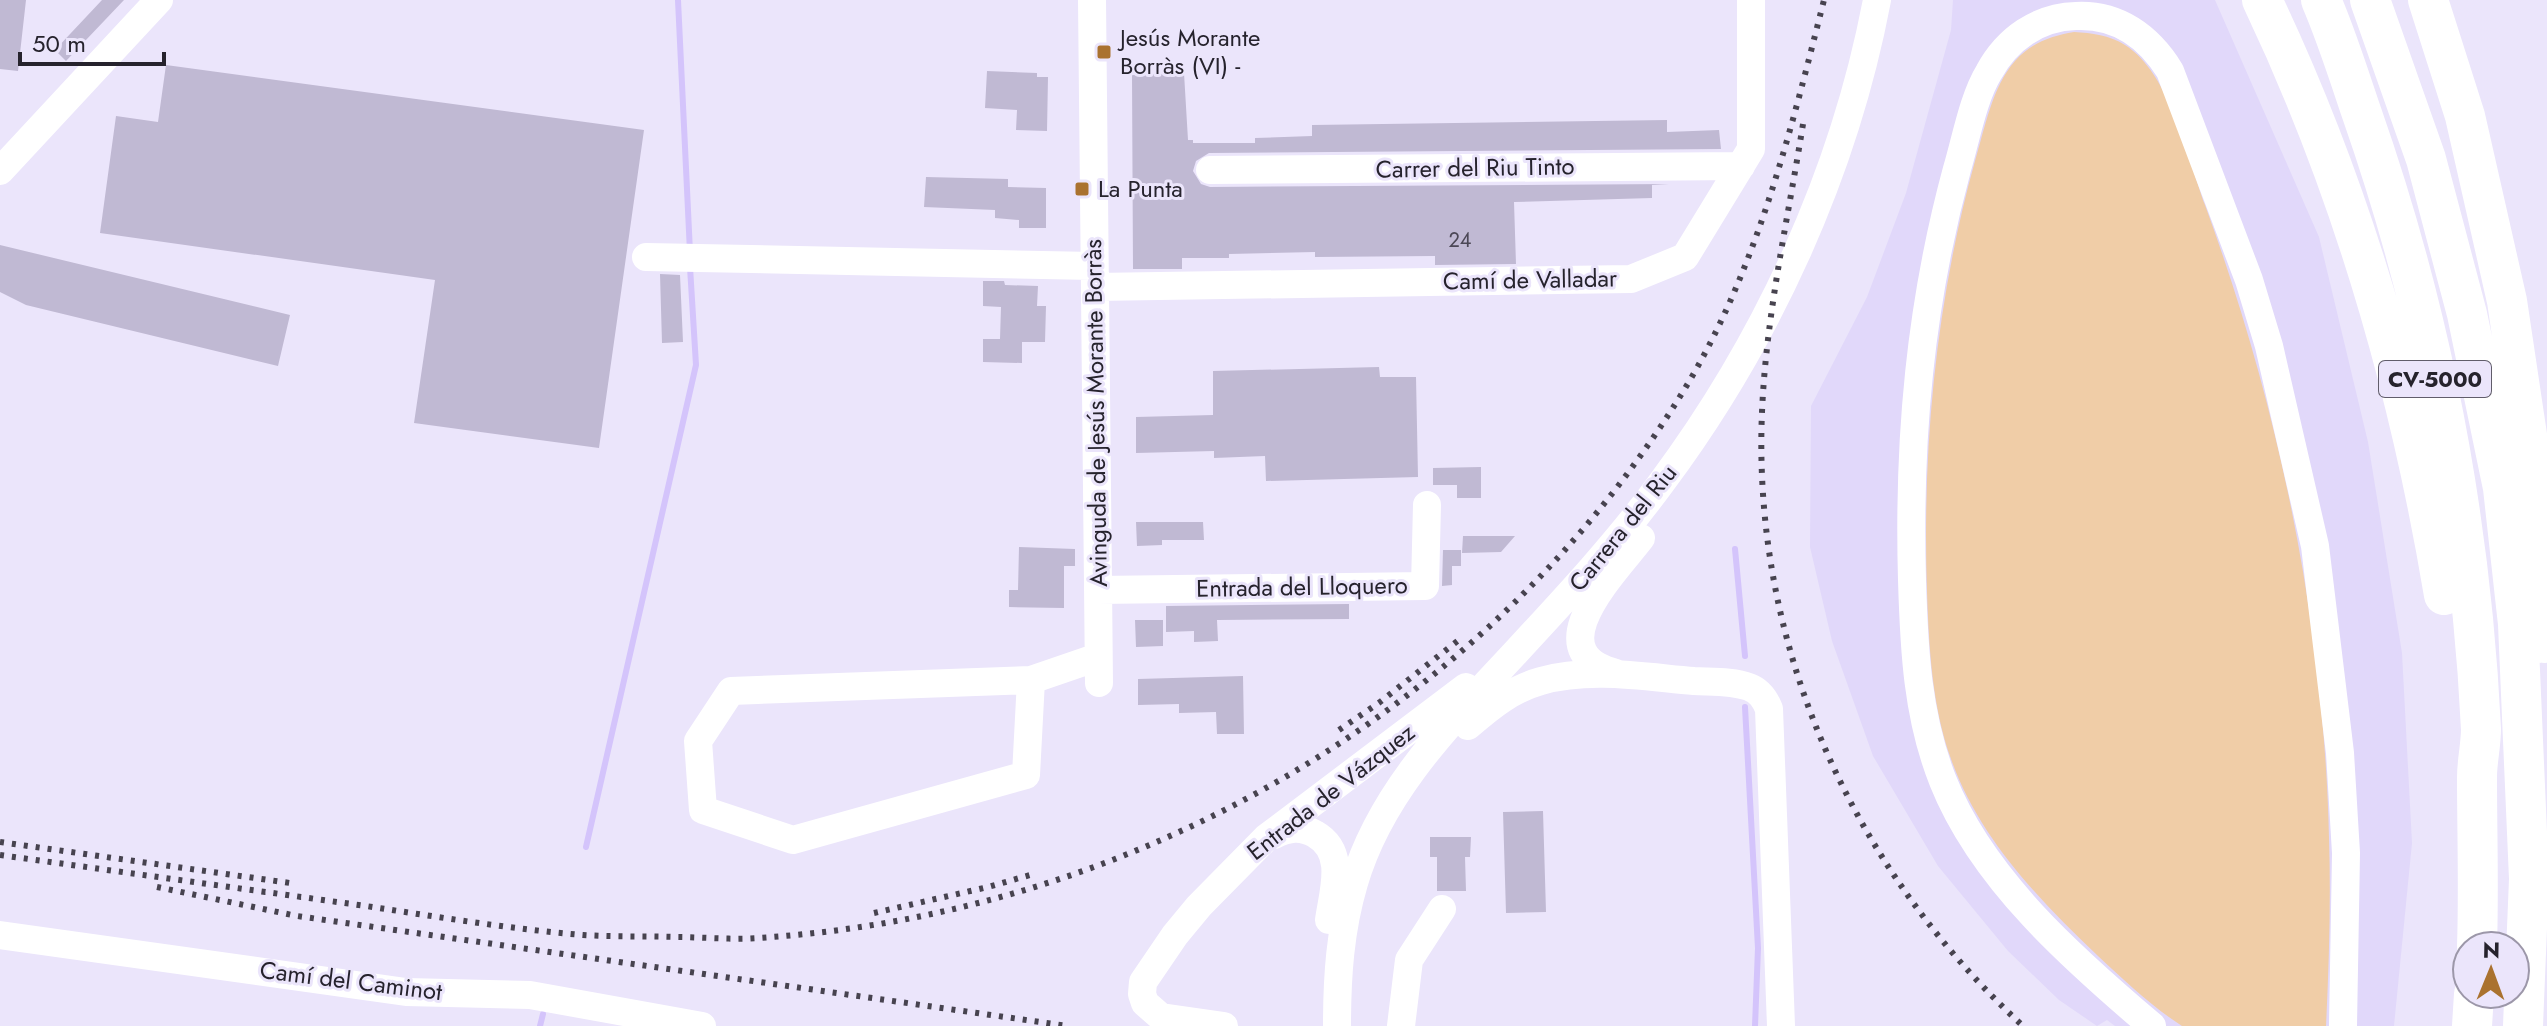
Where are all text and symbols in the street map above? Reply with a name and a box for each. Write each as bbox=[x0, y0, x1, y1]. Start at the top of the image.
scale bar bbox=[20, 16, 164, 66]
place label: Jesús Morante Borràs (VI) - bbox=[1117, 20, 1260, 83]
text: 50 m bbox=[32, 26, 86, 61]
marker: Jesús Morante Borràs (VI) - bbox=[1095, 43, 1113, 61]
street label: Carrer del Riu Tinto bbox=[1375, 148, 1575, 187]
place label: La Punta bbox=[1098, 171, 1183, 206]
marker: La Punta bbox=[1073, 180, 1091, 198]
house number: 24 bbox=[1448, 226, 1472, 255]
street label: Avinguda de Jesús Morante Borràs bbox=[1075, 239, 1116, 587]
street label: Camí de Valladar bbox=[1442, 260, 1618, 299]
road number: CV-5000 bbox=[2379, 361, 2491, 397]
street label: Carrera del Riu bbox=[1560, 457, 1685, 599]
street label: Entrada del Lloquero bbox=[1196, 567, 1408, 606]
street label: Entrada de Vázquez bbox=[1239, 715, 1422, 868]
north arrow bbox=[2451, 930, 2531, 1010]
text: N bbox=[2482, 934, 2500, 966]
street label: Camí del Caminot bbox=[258, 952, 444, 1009]

